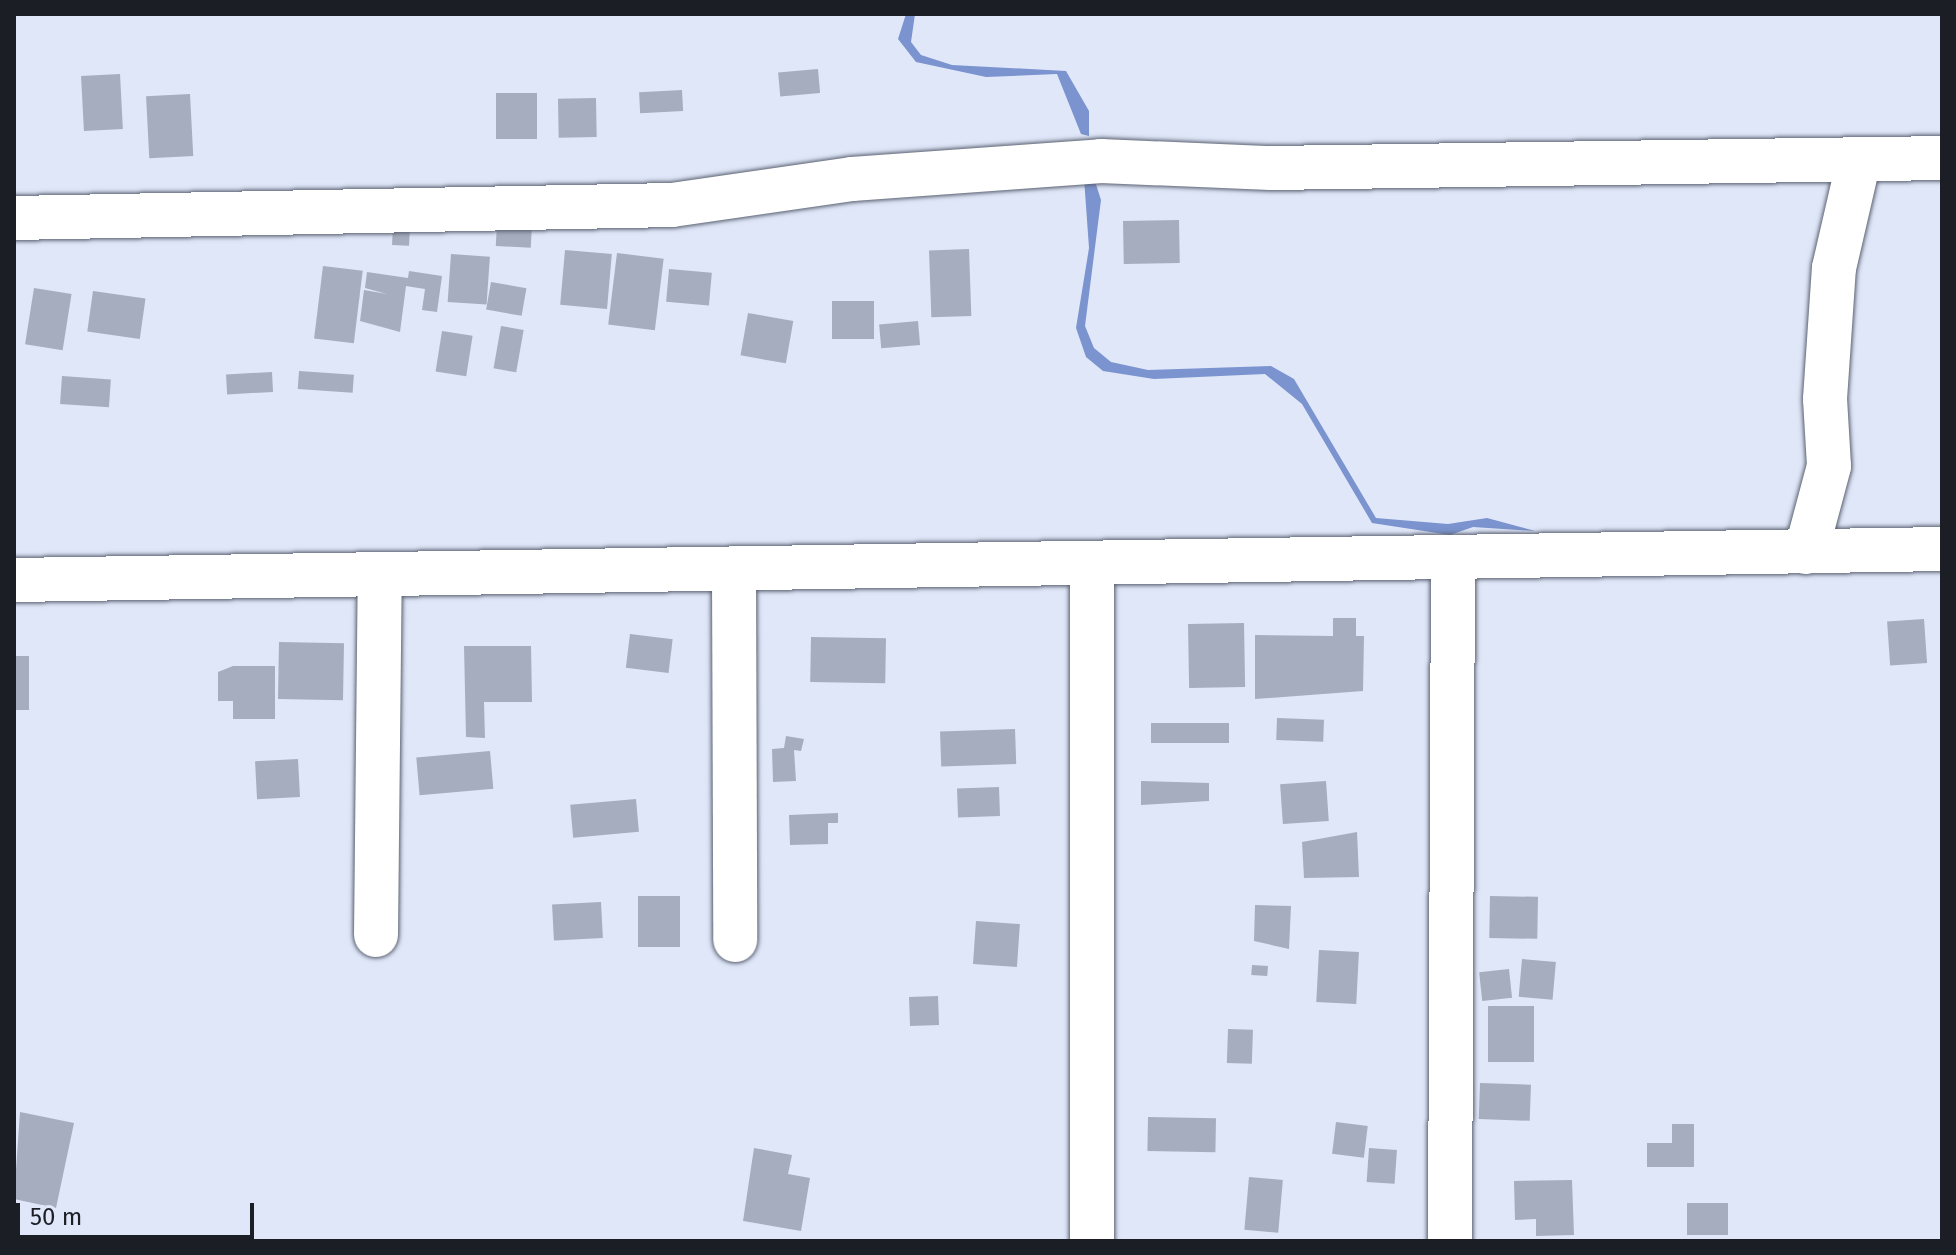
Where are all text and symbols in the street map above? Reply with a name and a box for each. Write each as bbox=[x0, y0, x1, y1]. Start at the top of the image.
scale bar bbox=[20, 1187, 258, 1237]
text: 50 m bbox=[30, 1203, 82, 1231]

